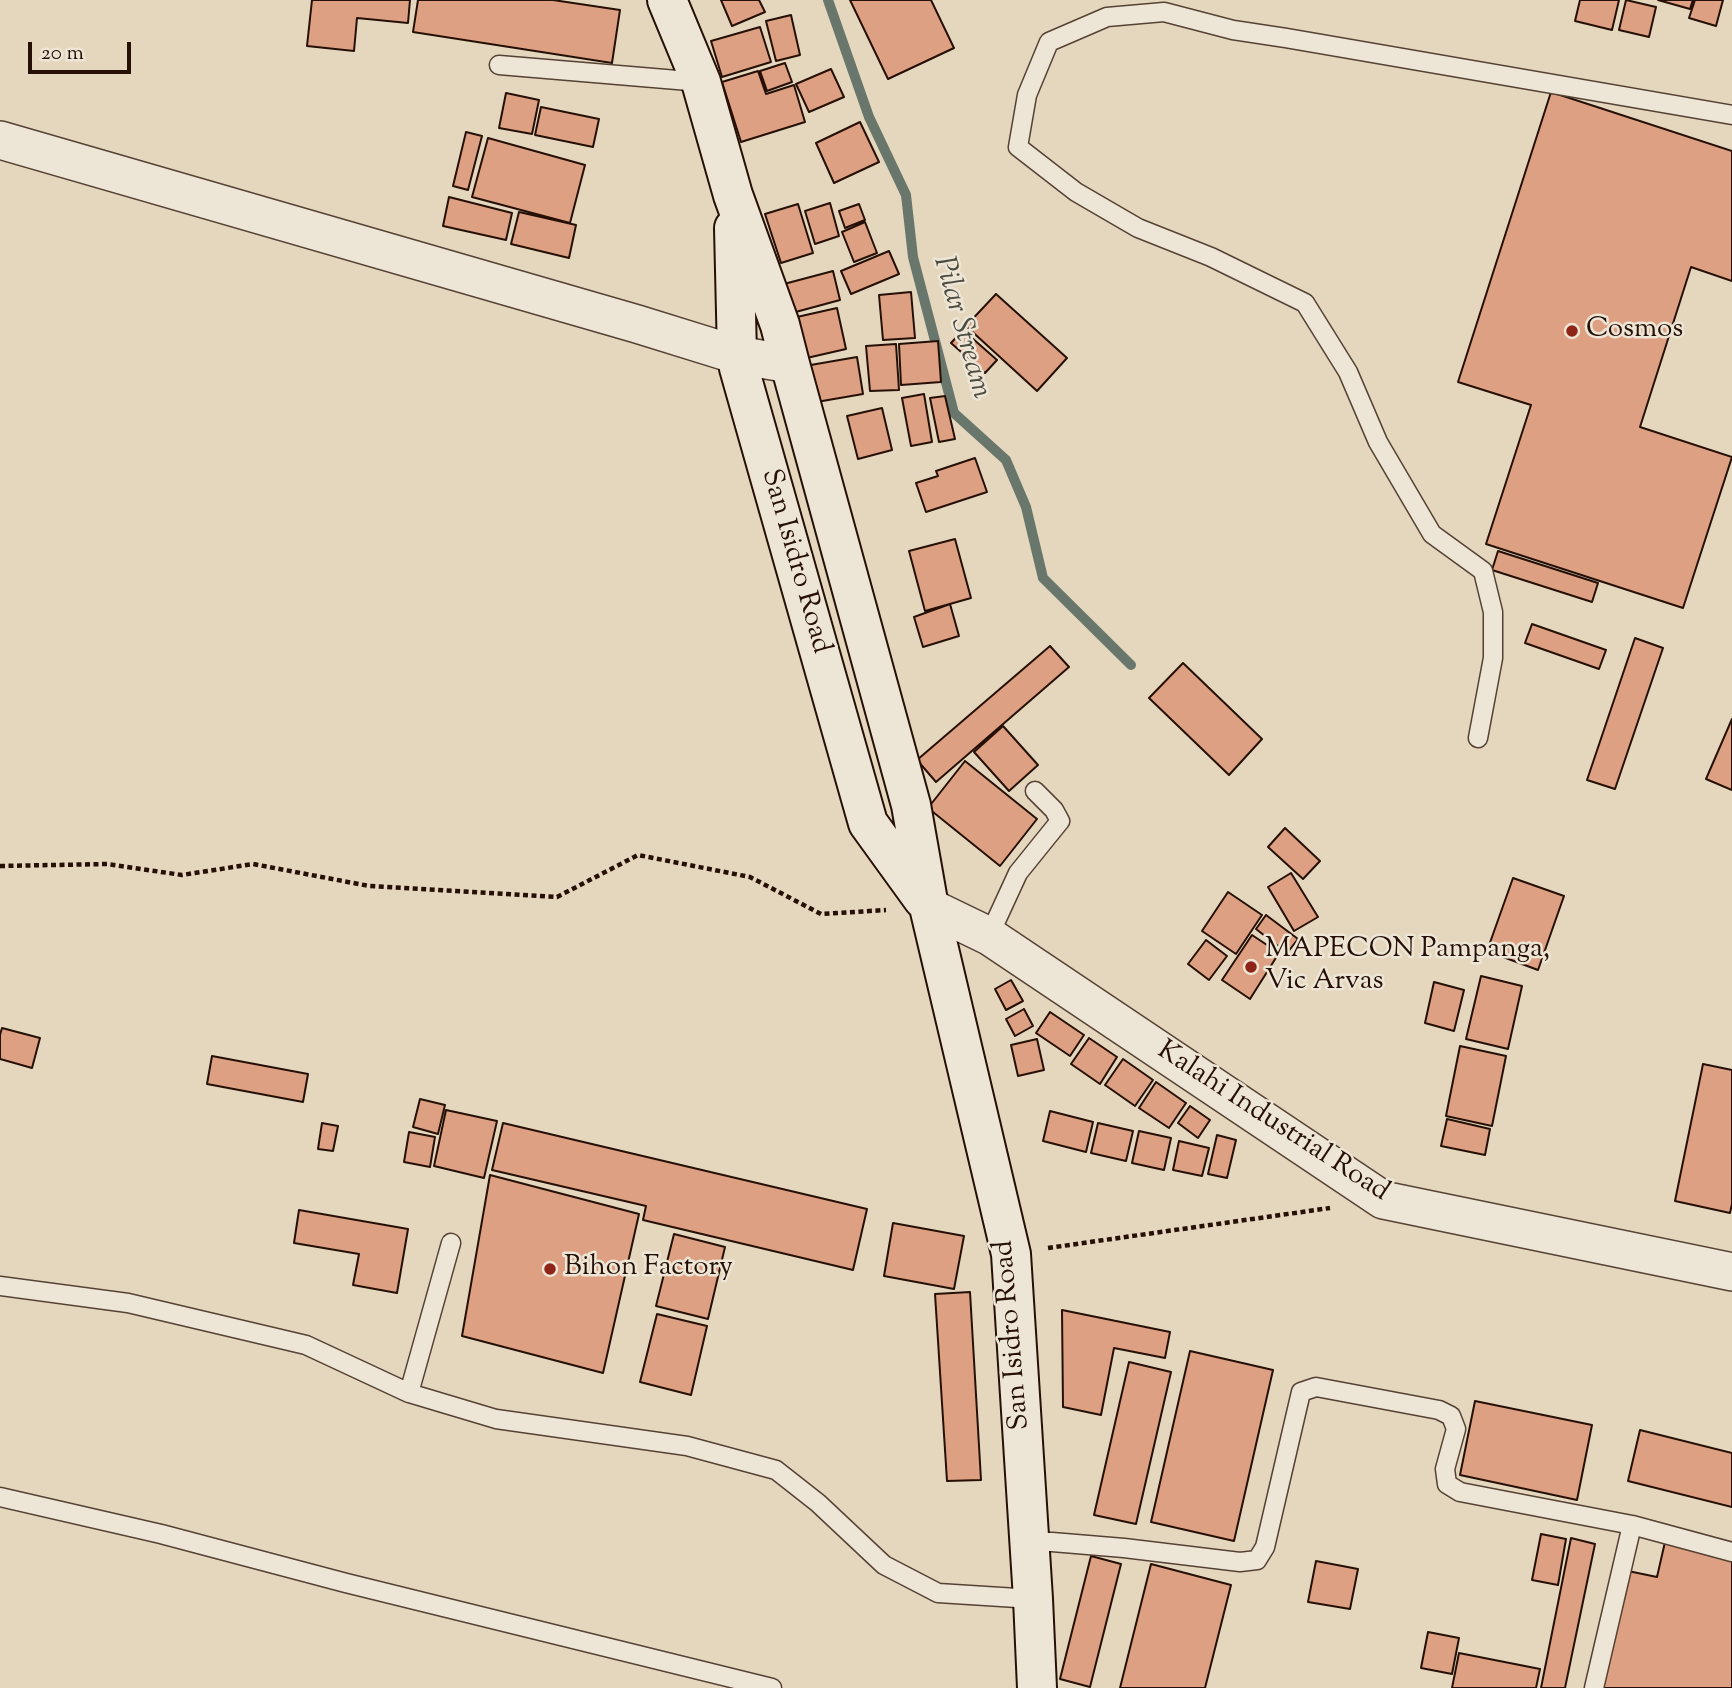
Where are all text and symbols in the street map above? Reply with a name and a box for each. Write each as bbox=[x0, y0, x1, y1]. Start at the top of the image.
scale bar bbox=[32, 28, 135, 72]
text: 20 m bbox=[41, 39, 84, 69]
water label: Pilar Stream bbox=[923, 253, 997, 403]
place label: Cosmos bbox=[1586, 314, 1683, 348]
marker: Cosmos bbox=[1564, 323, 1580, 339]
street label: San Isidro Road bbox=[752, 466, 836, 658]
place label: MAPECON Pampanga, Vic Arvas bbox=[1265, 934, 1550, 1000]
marker: MAPECON Pampanga, Vic Arvas bbox=[1243, 959, 1259, 975]
street label: Kalahi Industrial Road bbox=[1150, 1035, 1394, 1211]
street label: San Isidro Road bbox=[989, 1239, 1039, 1431]
place label: Bihon Factory bbox=[564, 1252, 733, 1286]
marker: Bihon Factory bbox=[542, 1261, 558, 1277]

